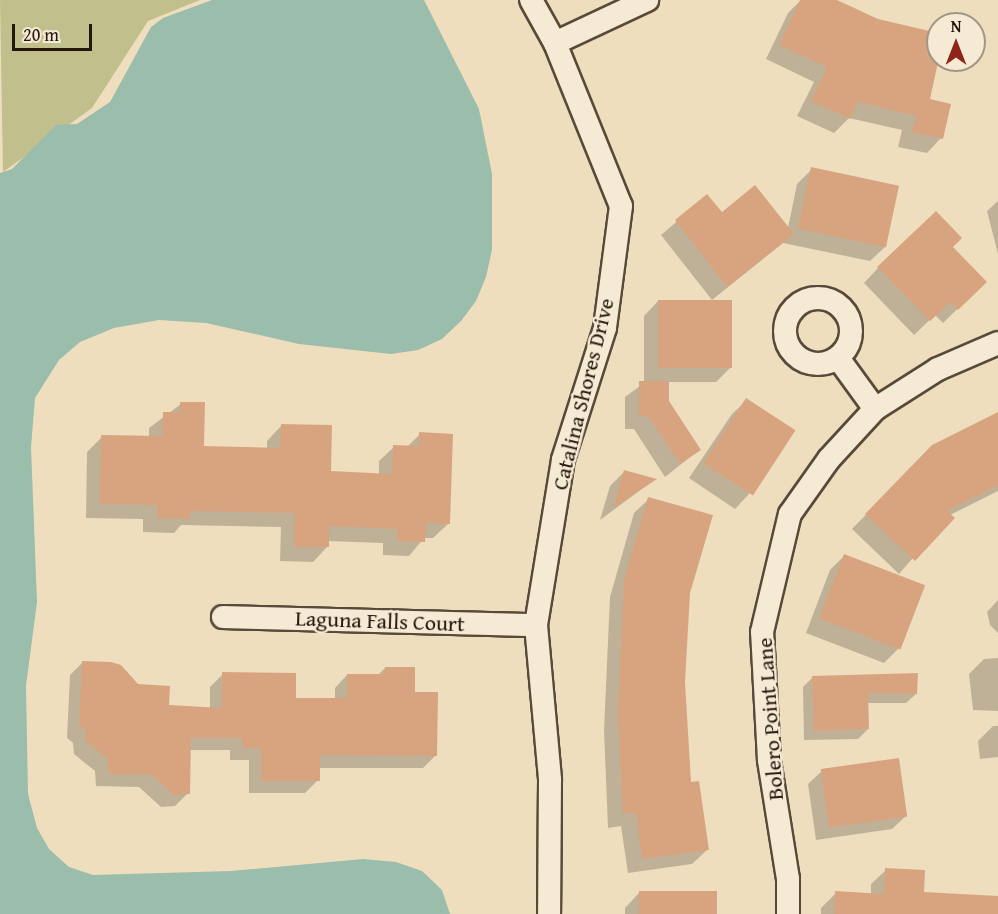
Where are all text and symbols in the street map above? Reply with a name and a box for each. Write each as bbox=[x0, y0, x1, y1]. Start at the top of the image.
scale bar bbox=[15, 12, 94, 50]
north arrow bbox=[926, 12, 986, 72]
text: N bbox=[951, 14, 961, 38]
text: 20 m bbox=[23, 21, 59, 48]
street label: Catalina Shores Drive bbox=[546, 295, 620, 493]
street label: Laguna Falls Court bbox=[295, 605, 465, 637]
street label: Bolero Point Lane bbox=[751, 637, 789, 801]

